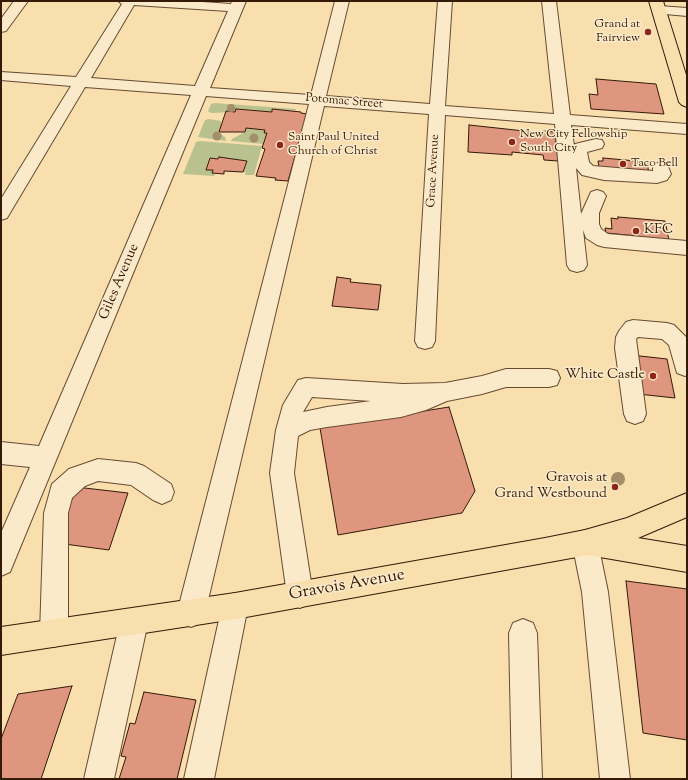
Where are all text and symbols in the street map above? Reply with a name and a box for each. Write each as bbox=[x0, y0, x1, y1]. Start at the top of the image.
place label: Grand at Fairview bbox=[594, 18, 640, 46]
marker: Grand at Fairview bbox=[643, 27, 653, 37]
street label: Potomac Street bbox=[305, 91, 383, 113]
place label: New City Fellowship South City bbox=[520, 128, 627, 156]
place label: Saint Paul United Church of Christ bbox=[288, 131, 379, 159]
street label: Grace Avenue bbox=[425, 134, 443, 208]
marker: New City Fellowship South City bbox=[507, 137, 517, 147]
marker: Saint Paul United Church of Christ bbox=[275, 140, 285, 150]
place label: Taco Bell bbox=[631, 157, 678, 171]
marker: Taco Bell bbox=[618, 159, 628, 169]
place label: KFC bbox=[644, 223, 673, 239]
marker: KFC bbox=[631, 226, 641, 236]
street label: Giles Avenue bbox=[96, 241, 144, 323]
place label: White Castle bbox=[565, 368, 645, 384]
marker: White Castle bbox=[648, 371, 658, 381]
place label: Gravois at Grand Westbound bbox=[495, 471, 607, 504]
marker: Gravois at Grand Westbound bbox=[610, 482, 620, 492]
street label: Gravois Avenue bbox=[287, 566, 407, 606]

